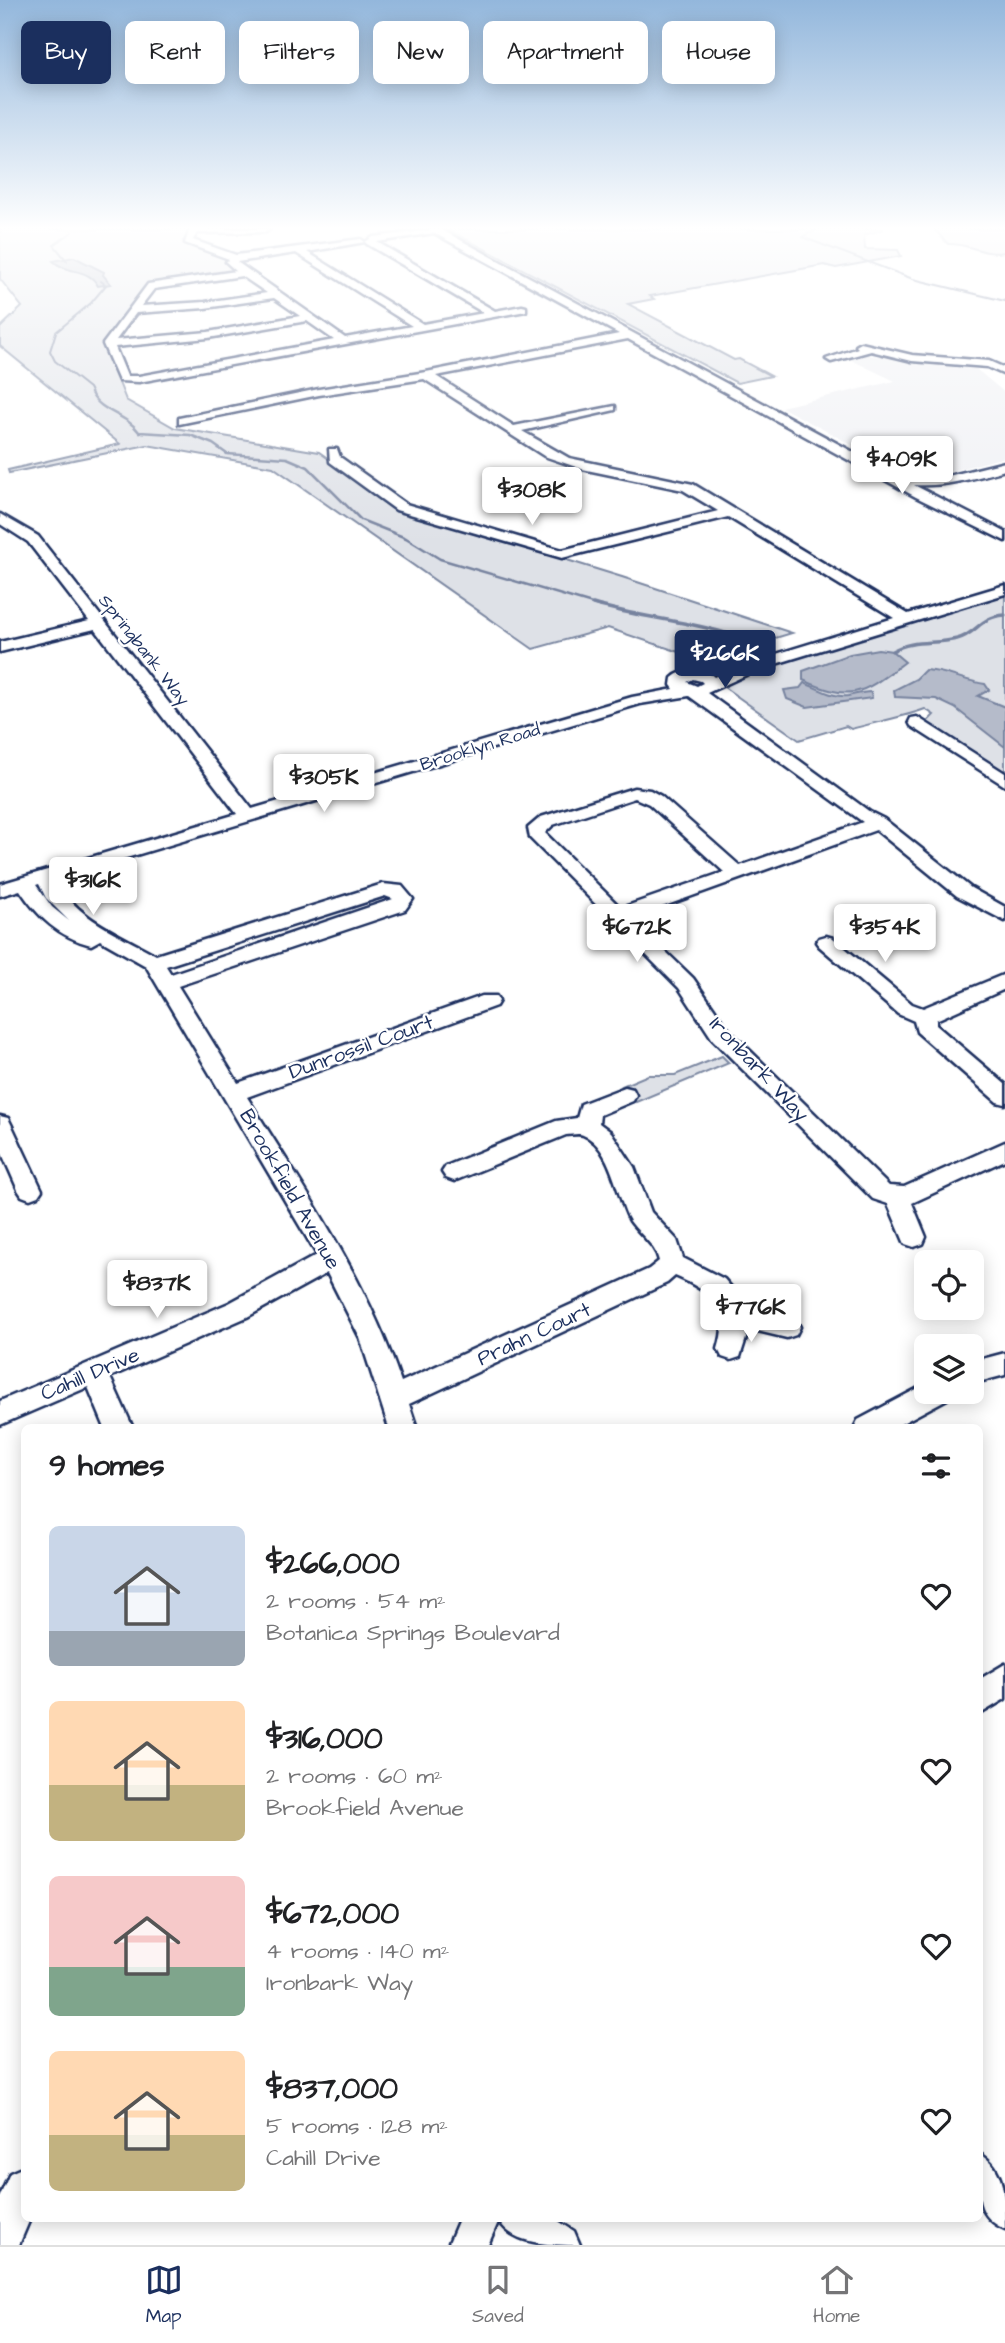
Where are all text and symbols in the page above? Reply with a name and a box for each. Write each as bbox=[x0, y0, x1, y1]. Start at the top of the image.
chip: Buy bbox=[21, 21, 111, 84]
chip: Rent bbox=[125, 21, 225, 84]
chip: Filters bbox=[239, 21, 359, 84]
chip: New bbox=[373, 21, 469, 84]
chip: Apartment bbox=[483, 21, 648, 84]
chip: House bbox=[662, 21, 775, 84]
pin: $409K bbox=[853, 436, 951, 496]
text: $409K bbox=[867, 443, 937, 475]
pin: $308K bbox=[483, 468, 581, 527]
text: $308K bbox=[498, 474, 566, 506]
street label: Springbank Way bbox=[92, 589, 195, 712]
pin: $266K bbox=[676, 630, 774, 690]
text: $266K bbox=[691, 637, 759, 669]
street label: Brooklyn Road bbox=[417, 717, 543, 778]
pin: $305K bbox=[275, 754, 373, 814]
text: $305K bbox=[289, 761, 359, 793]
pin: $316K bbox=[44, 858, 142, 917]
text: $316K bbox=[65, 864, 121, 896]
pin: $672K bbox=[588, 904, 686, 964]
pin: $354K bbox=[836, 904, 934, 964]
text: $672K bbox=[603, 911, 671, 943]
text: $354K bbox=[850, 911, 920, 943]
street label: Dunrossil Court bbox=[285, 1007, 438, 1087]
street label: Ironbark Way bbox=[701, 1010, 816, 1130]
street label: Brookfield Avenue bbox=[232, 1103, 348, 1275]
map controls bbox=[914, 1250, 984, 1404]
button: locate bbox=[914, 1250, 984, 1320]
pin: $837K bbox=[108, 1260, 206, 1320]
text: $837K bbox=[123, 1267, 191, 1299]
pin: $776K bbox=[702, 1284, 800, 1344]
text: $776K bbox=[716, 1291, 786, 1323]
street label: Prahn Court bbox=[472, 1295, 596, 1373]
button: layers bbox=[914, 1334, 984, 1404]
street label: Cahill Drive bbox=[36, 1340, 144, 1408]
text: 9 homes bbox=[49, 1445, 164, 1487]
icon: filters bbox=[917, 1447, 955, 1485]
text: $266,000 bbox=[266, 1543, 400, 1585]
icon: home bbox=[105, 1554, 189, 1638]
icon: heart bbox=[917, 1577, 955, 1615]
text: 2 rooms · 54 m² bbox=[266, 1585, 446, 1617]
text: Botanica Springs Boulevard bbox=[266, 1617, 560, 1649]
text: $316,000 bbox=[266, 1718, 383, 1760]
icon: home bbox=[105, 1729, 189, 1813]
icon: heart bbox=[917, 1752, 955, 1790]
text: 2 rooms · 60 m² bbox=[266, 1760, 443, 1792]
text: Brookfield Avenue bbox=[266, 1792, 464, 1824]
text: $672,000 bbox=[266, 1893, 399, 1935]
icon: home bbox=[105, 1904, 189, 1988]
icon: heart bbox=[917, 1927, 955, 1965]
text: 4 rooms · 140 m² bbox=[266, 1935, 449, 1967]
text: Ironbark Way bbox=[266, 1967, 413, 1999]
text: $837,000 bbox=[266, 2068, 398, 2110]
icon: home bbox=[105, 2079, 189, 2163]
icon: heart bbox=[917, 2102, 955, 2140]
text: 5 rooms · 128 m² bbox=[266, 2110, 448, 2142]
text: Cahill Drive bbox=[266, 2142, 381, 2174]
tab: Map bbox=[145, 2261, 183, 2330]
tab: Saved bbox=[472, 2261, 524, 2330]
tab: Home bbox=[813, 2261, 860, 2330]

